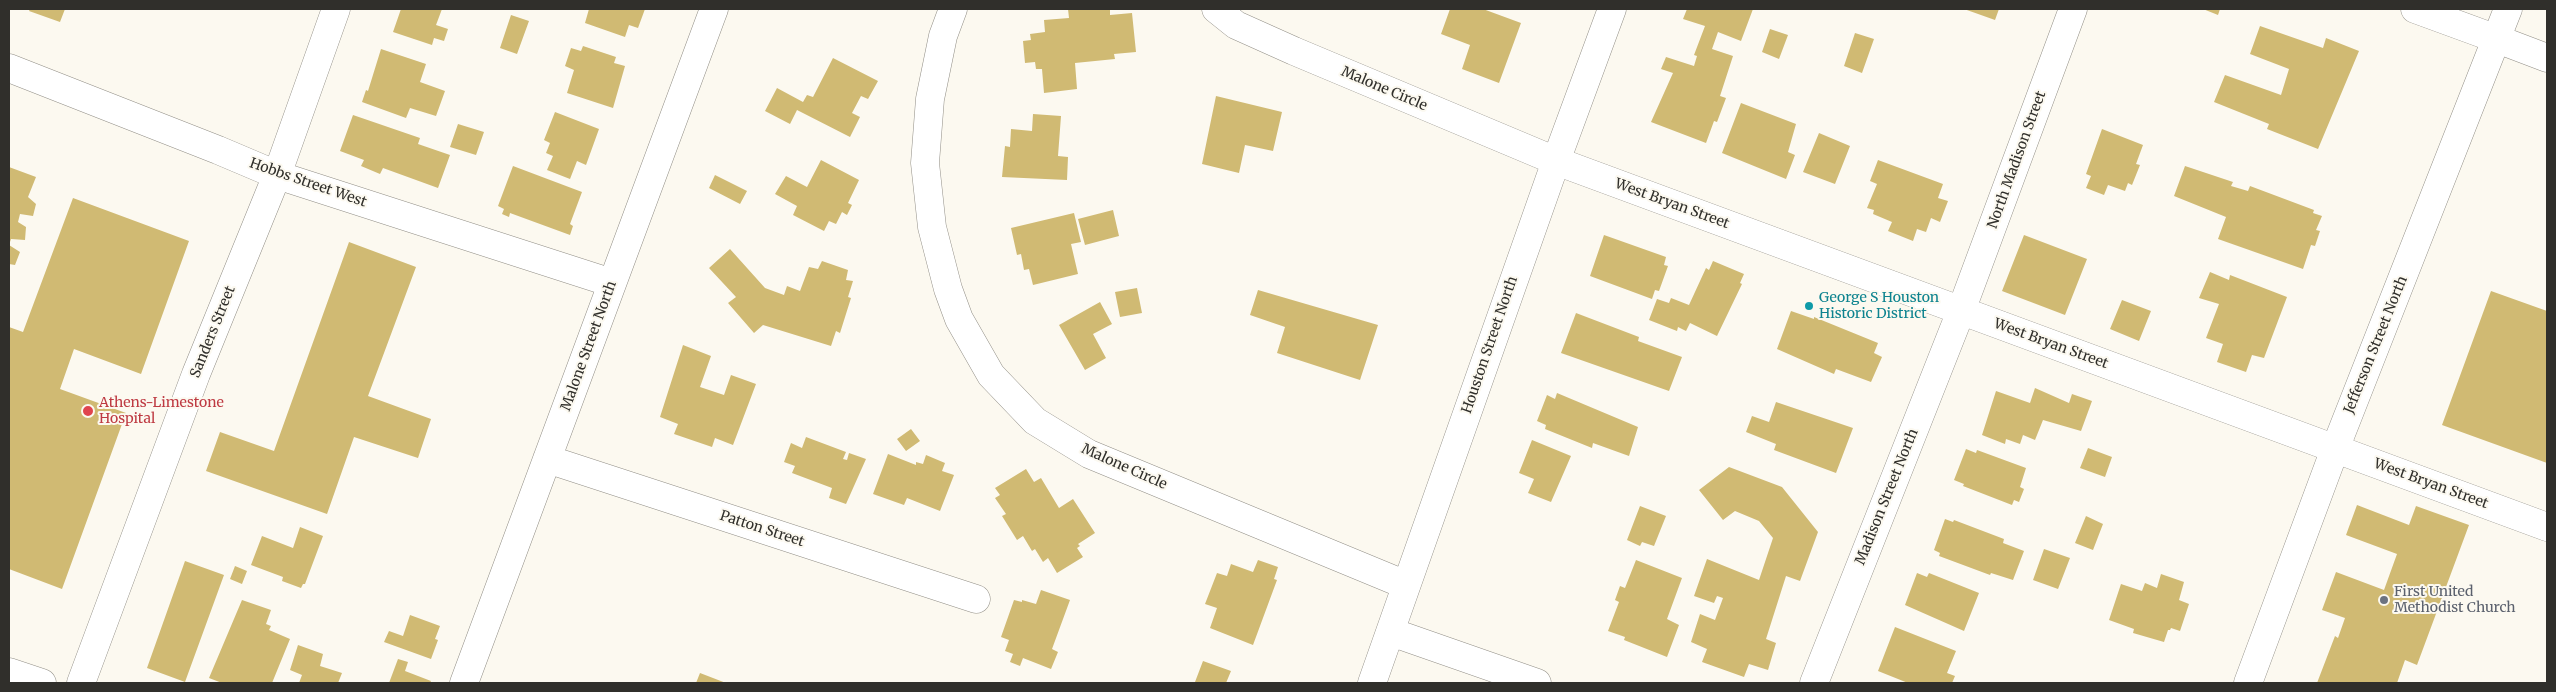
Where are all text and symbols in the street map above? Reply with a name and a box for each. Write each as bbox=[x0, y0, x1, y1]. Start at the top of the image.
street label: Malone Circle bbox=[1338, 63, 1430, 115]
street label: North Madison Street bbox=[1984, 89, 2050, 231]
street label: Hobbs Street West bbox=[247, 155, 369, 211]
street label: West Bryan Street bbox=[1613, 176, 1731, 232]
street label: Houston Street North bbox=[1459, 274, 1521, 416]
street label: Jefferson Street North bbox=[2341, 274, 2411, 416]
street label: Malone Street North bbox=[558, 279, 620, 413]
street label: Sanders Street bbox=[187, 284, 239, 380]
place label: George S Houston Historic District bbox=[1819, 290, 1939, 322]
marker: George S Houston Historic District bbox=[1803, 300, 1815, 312]
street label: West Bryan Street bbox=[1992, 316, 2110, 372]
place label: Athens-Limestone Hospital bbox=[99, 395, 224, 428]
marker: Athens-Limestone Hospital bbox=[81, 404, 95, 418]
street label: Madison Street North bbox=[1852, 427, 1922, 567]
street label: Malone Circle bbox=[1079, 441, 1169, 493]
street label: West Bryan Street bbox=[2372, 456, 2490, 512]
street label: Patton Street bbox=[718, 507, 806, 551]
place label: First United Methodist Church bbox=[2394, 584, 2516, 616]
marker: First United Methodist Church bbox=[2378, 594, 2390, 606]

